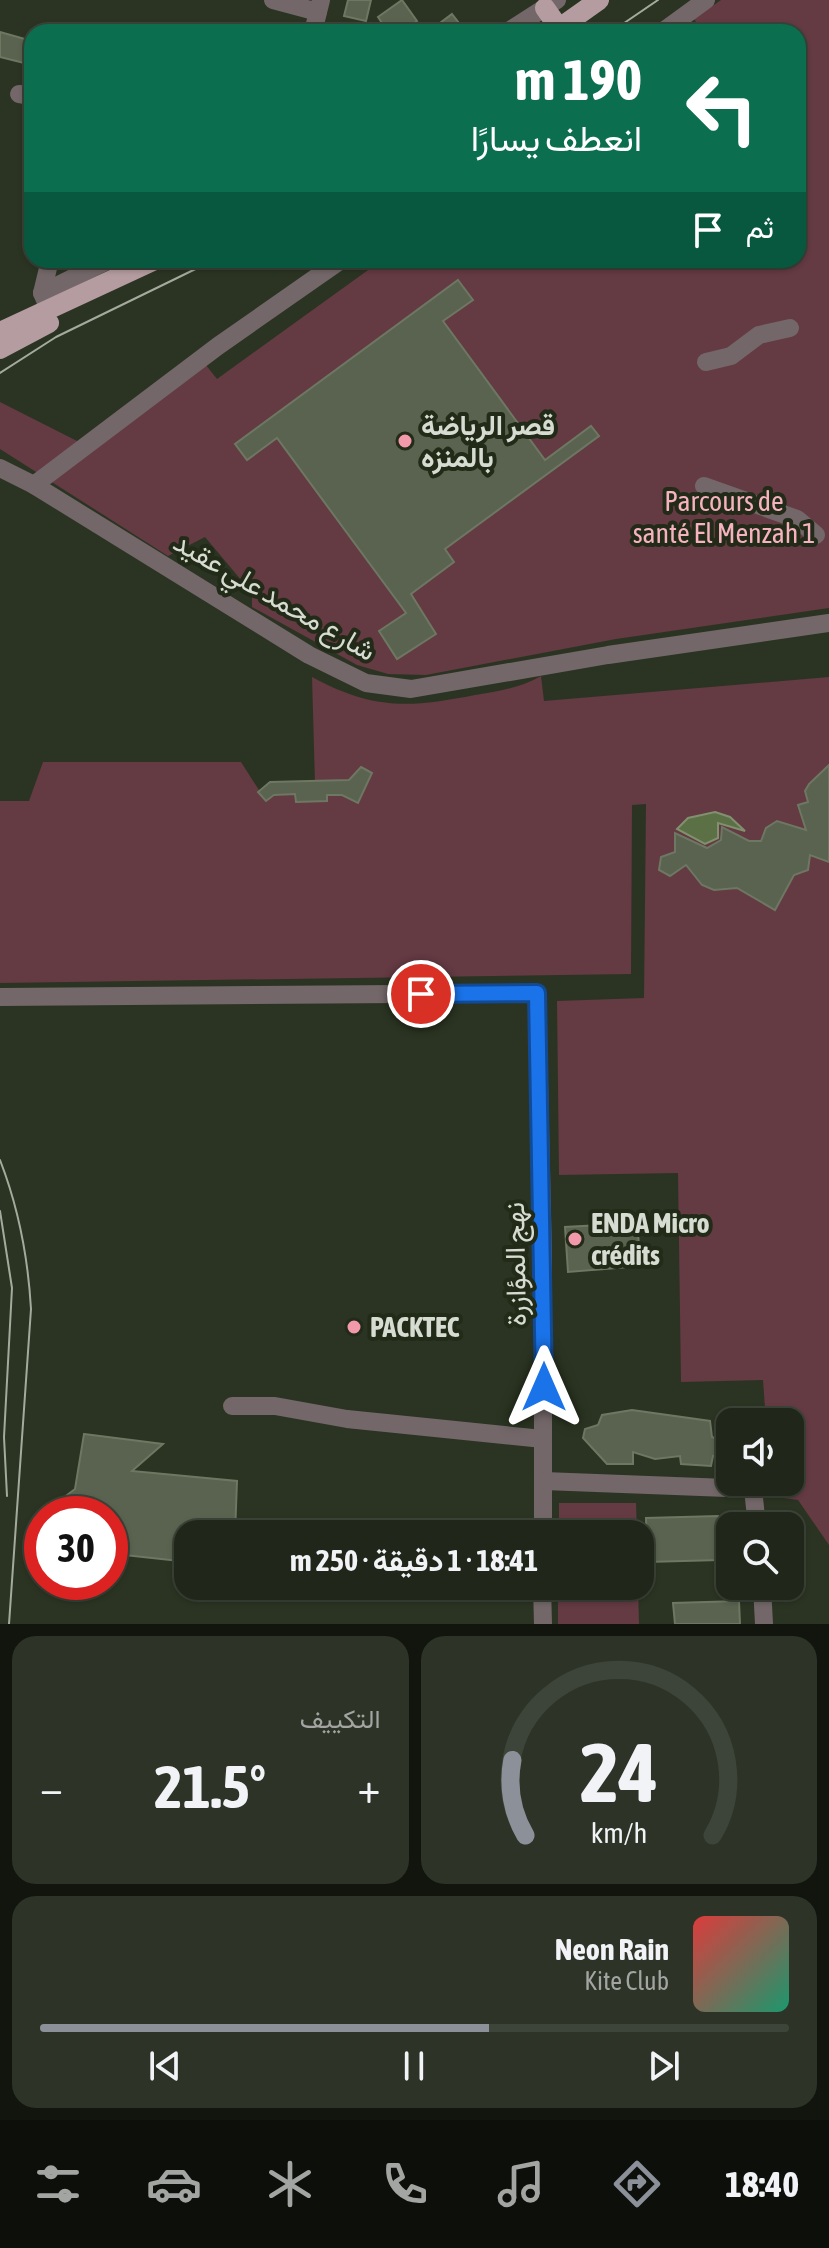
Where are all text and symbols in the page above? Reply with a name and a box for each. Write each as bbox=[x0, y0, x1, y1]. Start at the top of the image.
text: 190 m bbox=[515, 48, 642, 112]
icon: left bbox=[670, 56, 774, 160]
text: انعطف يسارًا bbox=[471, 117, 642, 159]
icon: arrive bbox=[686, 208, 730, 252]
text: ثم bbox=[746, 210, 774, 244]
place label: قصر الرياضة بالمنزه bbox=[421, 409, 555, 475]
marker: قصر الرياضة بالمنزه bbox=[396, 432, 414, 450]
park label: Parcours de santé El Menzah 1 bbox=[633, 485, 815, 549]
street label: شارع محمد علي عقيد bbox=[165, 525, 382, 673]
pin bbox=[387, 960, 455, 1028]
icon: arrive bbox=[399, 972, 443, 1016]
street label: نهج المؤازرة bbox=[498, 1202, 536, 1326]
place label: ENDA Micro crédits bbox=[591, 1207, 710, 1271]
marker: ENDA Micro crédits bbox=[566, 1230, 584, 1248]
place label: PACKTEC bbox=[370, 1311, 460, 1343]
marker: PACKTEC bbox=[345, 1318, 363, 1336]
position arrow bbox=[502, 1345, 586, 1429]
map controls bbox=[716, 1408, 804, 1600]
button: sound bbox=[716, 1408, 804, 1496]
speed limit sign: 30 bbox=[24, 1496, 128, 1600]
button: search bbox=[716, 1512, 804, 1600]
text: 18:41 · 1 دقيقة · 250 m bbox=[290, 1543, 538, 1577]
text: التكييف bbox=[300, 1704, 381, 1734]
text: 24 bbox=[580, 1724, 658, 1820]
text: 21.5° bbox=[154, 1752, 266, 1821]
text: − bbox=[40, 1762, 63, 1812]
text: + bbox=[358, 1762, 381, 1812]
text: km/h bbox=[590, 1816, 647, 1849]
text: Neon Rain bbox=[555, 1932, 669, 1966]
text: Kite Club bbox=[584, 1966, 669, 1996]
icon: previous bbox=[143, 2044, 187, 2088]
icon: pause bbox=[392, 2044, 436, 2088]
icon: next bbox=[642, 2044, 686, 2088]
icon: filters bbox=[30, 2156, 86, 2212]
icon: car bbox=[146, 2156, 202, 2212]
icon: climate bbox=[262, 2156, 318, 2212]
icon: phone bbox=[377, 2156, 433, 2212]
icon: music bbox=[493, 2156, 549, 2212]
icon: directions bbox=[609, 2156, 665, 2212]
text: 18:40 bbox=[725, 2163, 799, 2205]

